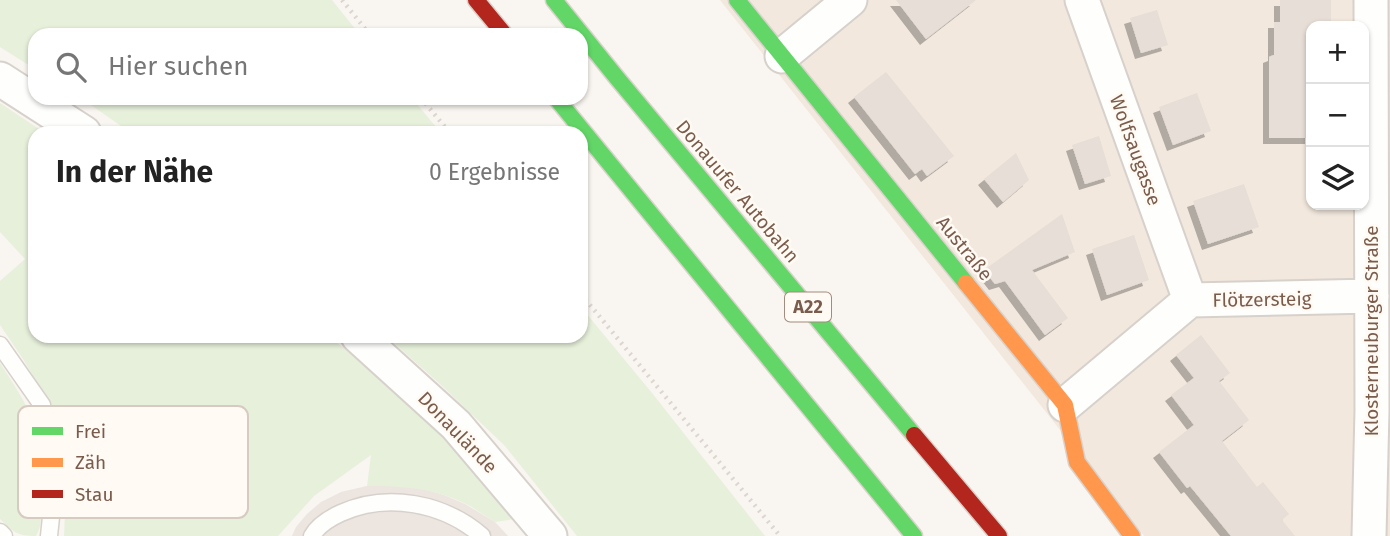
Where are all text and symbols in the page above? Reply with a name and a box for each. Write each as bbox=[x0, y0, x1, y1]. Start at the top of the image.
map controls bbox=[1306, 21, 1369, 210]
button: + bbox=[1306, 21, 1369, 84]
search box bbox=[28, 28, 588, 105]
icon: search bbox=[52, 48, 90, 86]
text: Hier suchen bbox=[108, 51, 248, 82]
button: − bbox=[1306, 84, 1369, 147]
street label: Wolfsaugasse bbox=[1105, 92, 1166, 209]
street label: Donauufer Autobahn bbox=[671, 115, 804, 267]
button: layers bbox=[1306, 147, 1369, 210]
text: In der Nähe bbox=[56, 154, 213, 190]
text: 0 Ergebnisse bbox=[429, 158, 560, 186]
street label: Austraße bbox=[932, 211, 998, 285]
street label: Klosterneuburger Straße bbox=[1360, 226, 1383, 436]
street label: Flötzersteig bbox=[1212, 287, 1312, 312]
road number: A22 bbox=[785, 292, 831, 321]
street label: Donaulände bbox=[413, 387, 502, 478]
legend bbox=[18, 406, 248, 518]
text: Frei bbox=[75, 420, 106, 443]
text: Zäh bbox=[75, 451, 106, 474]
text: Stau bbox=[75, 483, 113, 506]

